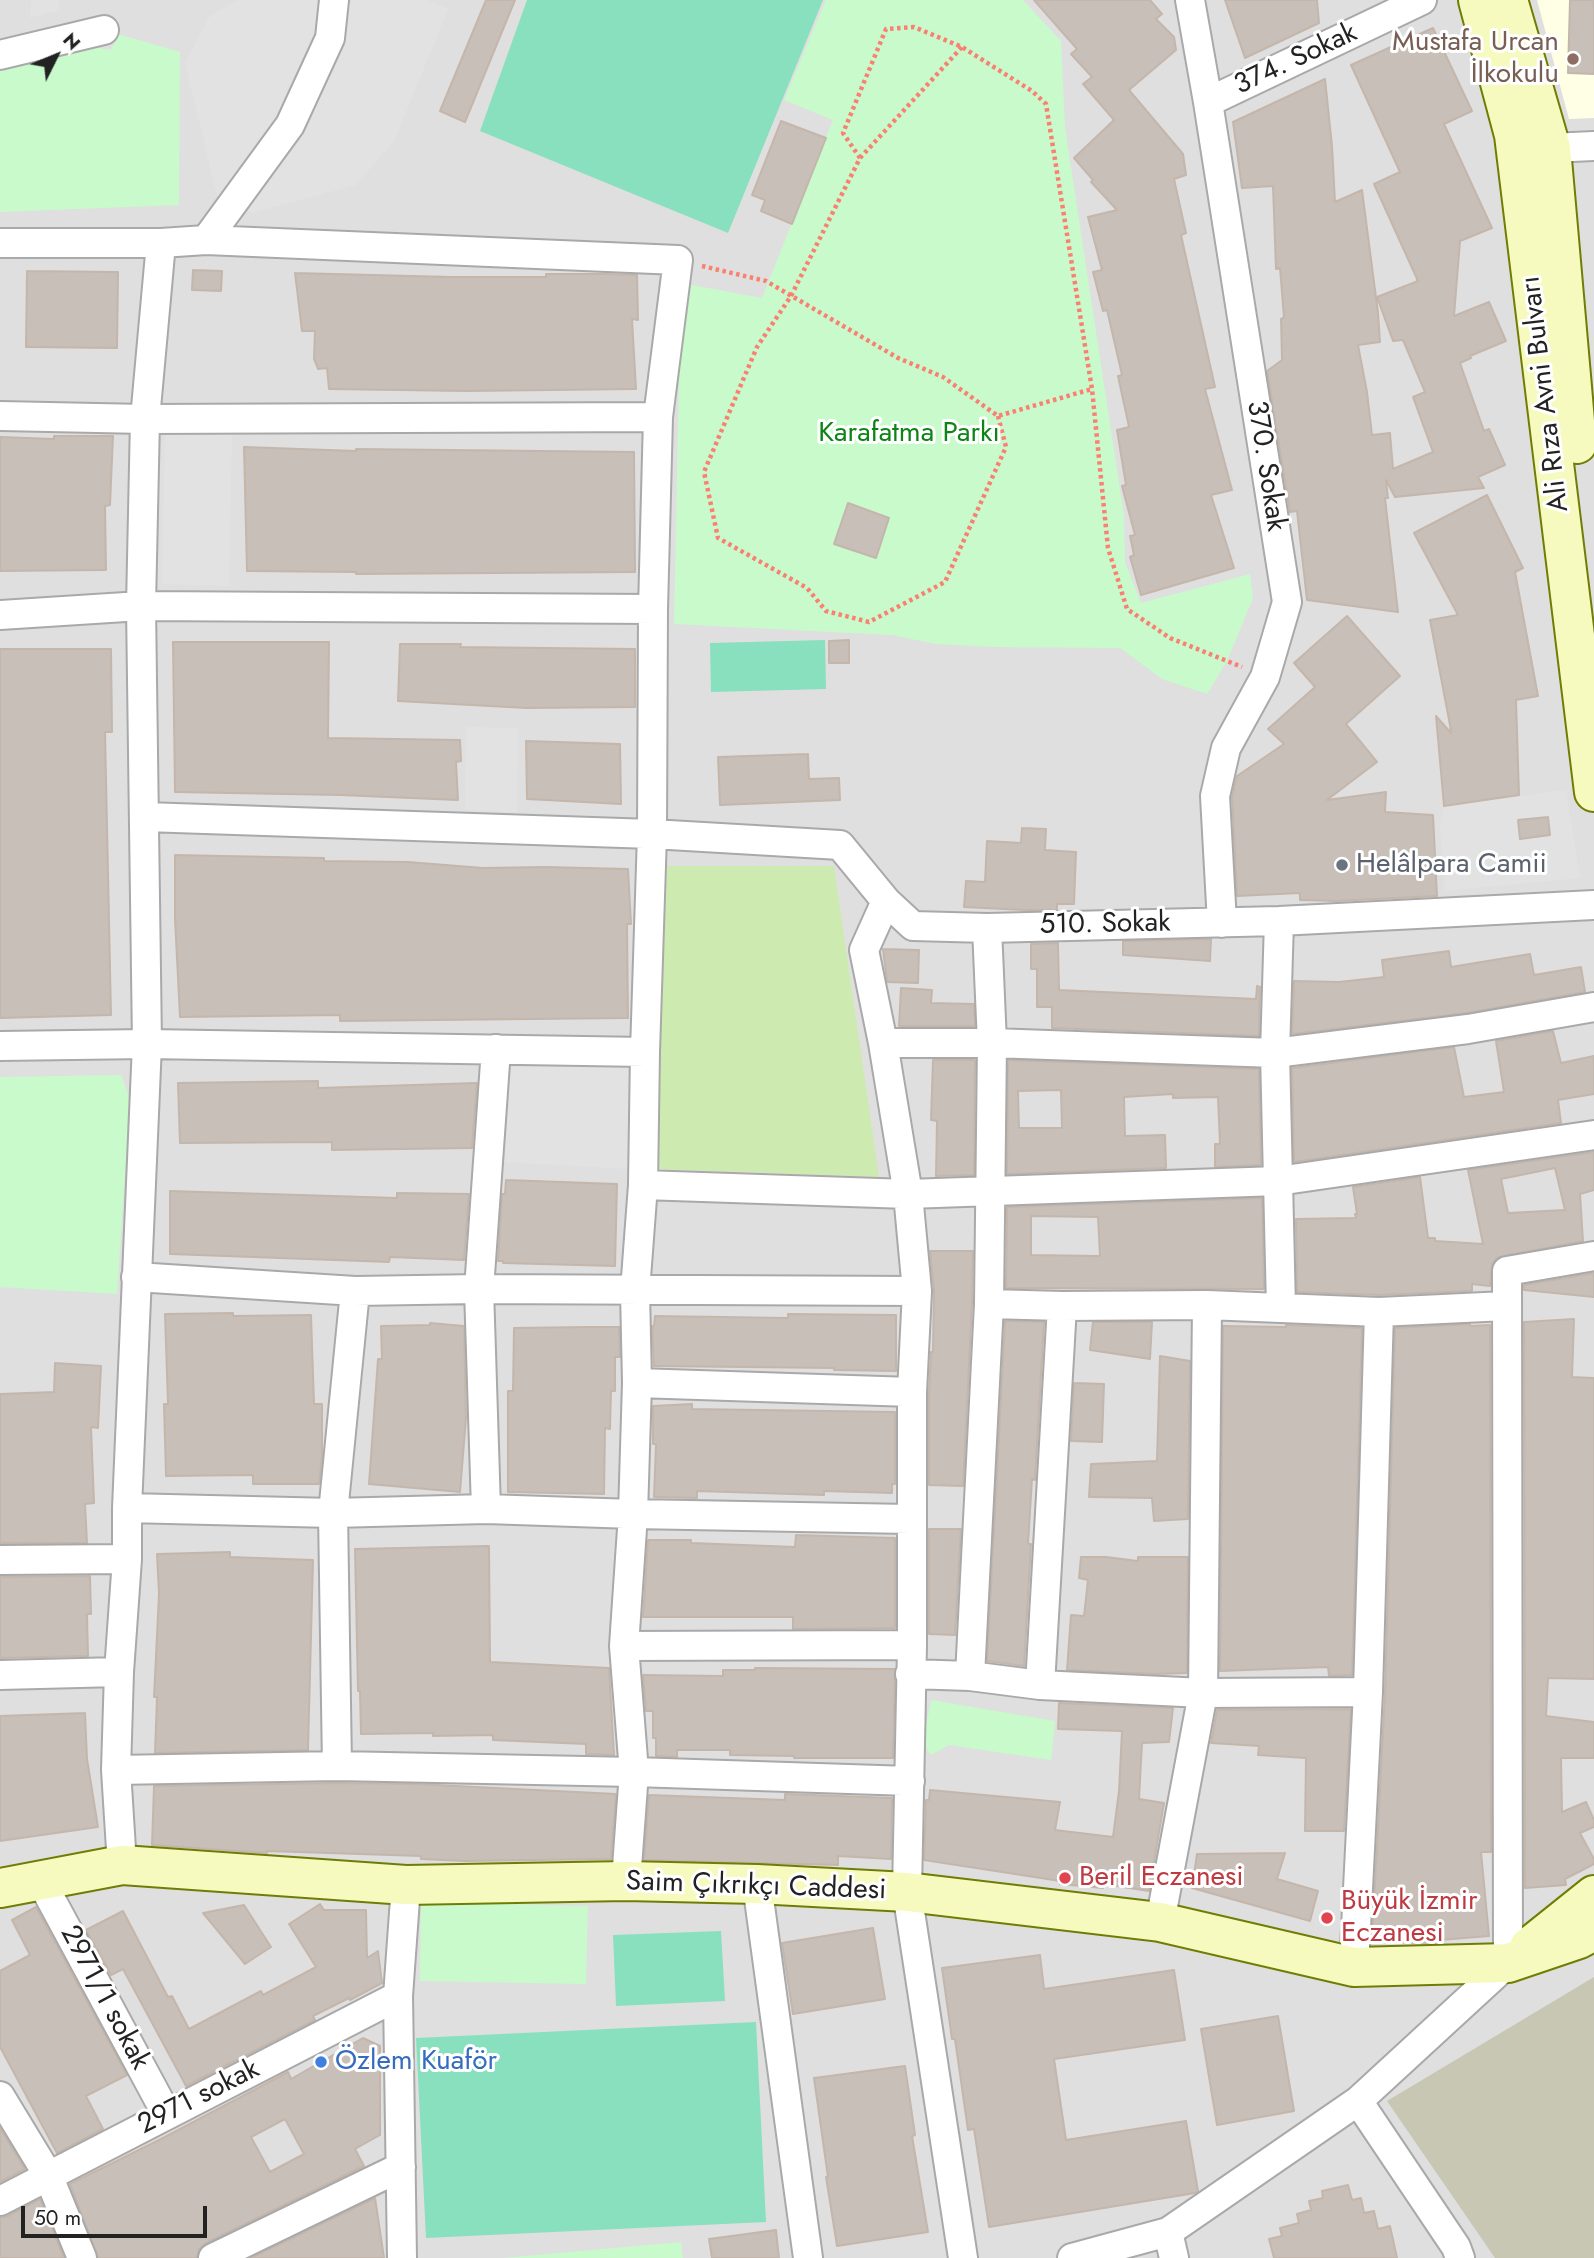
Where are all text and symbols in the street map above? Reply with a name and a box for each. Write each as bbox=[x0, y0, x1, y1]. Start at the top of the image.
street label: 374. Sokak bbox=[1229, 17, 1363, 103]
north arrow bbox=[21, 21, 91, 91]
place label: Mustafa Urcan İlkokulu bbox=[1392, 26, 1559, 92]
text: N bbox=[57, 27, 87, 56]
marker: Mustafa Urcan İlkokulu bbox=[1565, 51, 1581, 67]
street label: Ali Rıza Avni Bulvarı bbox=[1515, 274, 1577, 514]
street label: 370. Sokak bbox=[1238, 398, 1292, 534]
park label: Karafatma Parkı bbox=[818, 417, 1000, 451]
place label: Helâlpara Camii bbox=[1356, 848, 1547, 882]
marker: Helâlpara Camii bbox=[1334, 857, 1350, 873]
street label: 510. Sokak bbox=[1039, 907, 1171, 943]
place label: Beril Eczanesi bbox=[1079, 1861, 1244, 1895]
street label: Saim Çıkrıkçı Caddesi bbox=[625, 1866, 887, 1908]
marker: Beril Eczanesi bbox=[1057, 1870, 1073, 1886]
place label: Büyük İzmir Eczanesi bbox=[1341, 1885, 1478, 1951]
marker: Büyük İzmir Eczanesi bbox=[1319, 1910, 1335, 1926]
street label: 2971/1 sokak bbox=[52, 1920, 156, 2076]
place label: Özlem Kuaför bbox=[335, 2045, 497, 2079]
street label: 2971 sokak bbox=[133, 2053, 265, 2143]
marker: Özlem Kuaför bbox=[313, 2054, 329, 2070]
scale bar bbox=[24, 2192, 210, 2236]
text: 50 m bbox=[34, 2203, 81, 2233]

